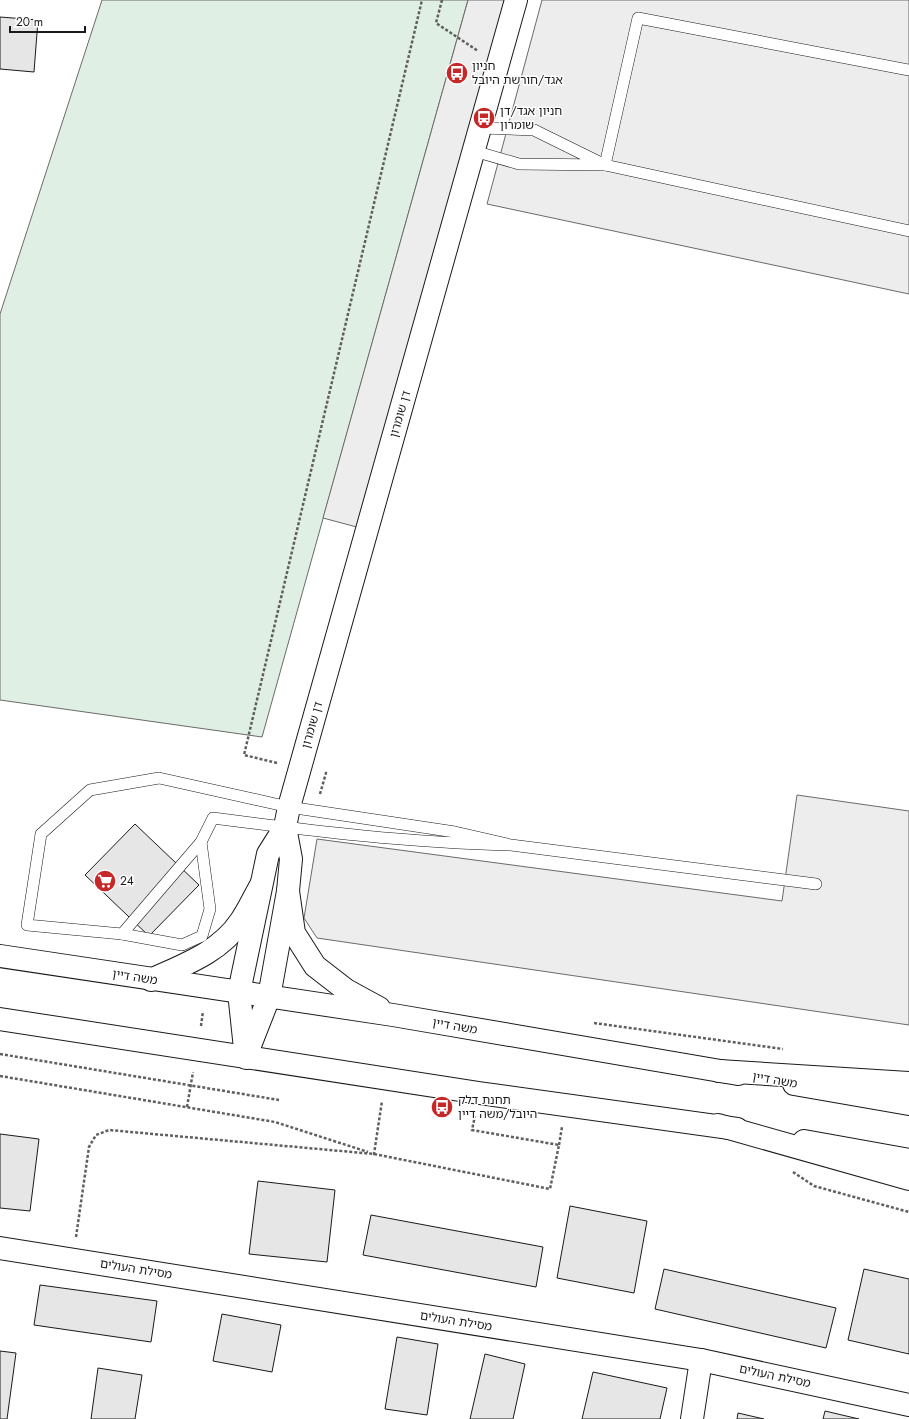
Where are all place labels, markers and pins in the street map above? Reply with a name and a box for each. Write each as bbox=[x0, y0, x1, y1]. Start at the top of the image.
place label: חניון אגד/חורשת היובל bbox=[472, 57, 563, 89]
bus stop icon: חניון אגד/חורשת היובל bbox=[444, 60, 470, 86]
place label: חניון אגד/דן שומרון bbox=[500, 102, 562, 134]
bus stop icon: חניון אגד/דן שומרון bbox=[471, 105, 497, 131]
supermarket icon: 24 bbox=[92, 868, 118, 894]
place label: 24 bbox=[120, 872, 134, 890]
place label: תחנת דלק היובל/משה דיין bbox=[458, 1091, 537, 1123]
bus stop icon: תחנת דלק היובל/משה דיין bbox=[429, 1094, 455, 1120]

